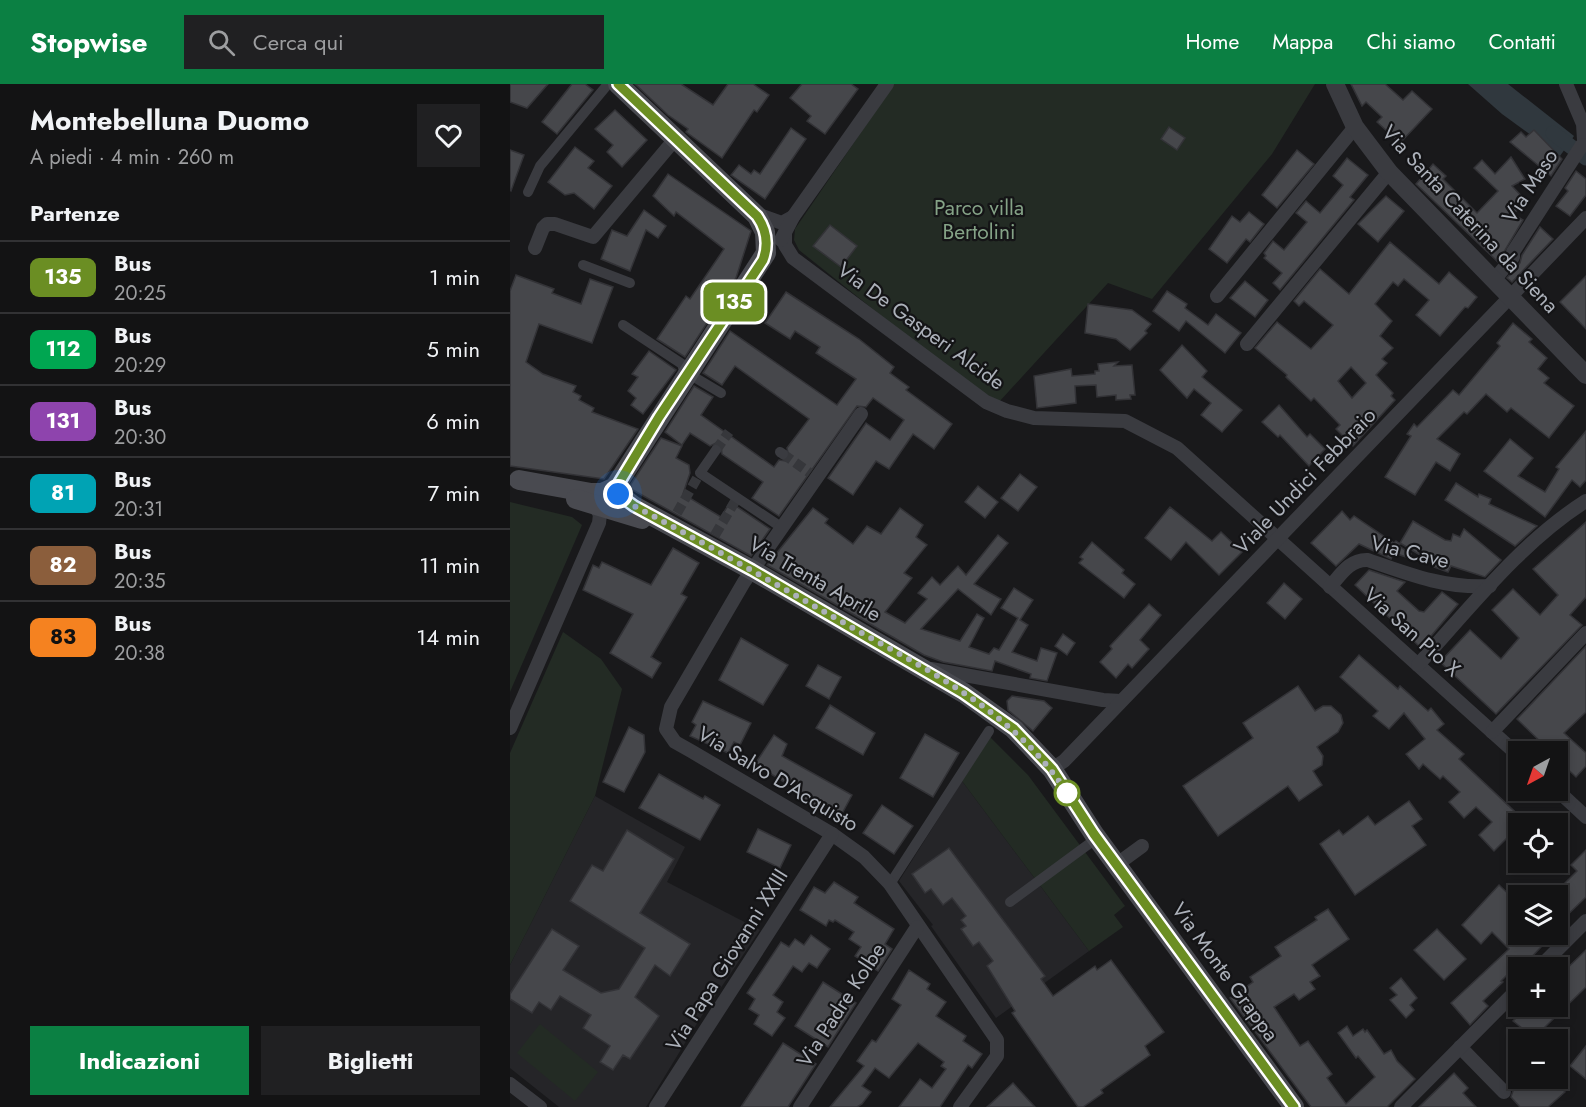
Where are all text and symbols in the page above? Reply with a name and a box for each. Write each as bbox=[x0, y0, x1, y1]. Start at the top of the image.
search box bbox=[184, 15, 604, 69]
text: Stopwise bbox=[30, 22, 148, 63]
icon: search bbox=[205, 26, 238, 59]
text: Cerca qui bbox=[253, 26, 344, 58]
text: Home bbox=[1186, 27, 1239, 57]
text: Mappa bbox=[1272, 27, 1333, 57]
text: Chi siamo bbox=[1366, 27, 1455, 57]
text: Contatti bbox=[1488, 27, 1556, 57]
text: Montebelluna Duomo bbox=[30, 100, 309, 141]
button: heart bbox=[417, 104, 480, 167]
street label: Via Santa Caterina da Siena bbox=[1375, 118, 1565, 320]
text: A piedi · 4 min · 260 m bbox=[30, 143, 234, 172]
street label: Via Maso bbox=[1495, 143, 1565, 229]
park label: Parco villa Bertolini bbox=[934, 193, 1024, 247]
text: Partenze bbox=[30, 197, 120, 229]
text: Bus bbox=[114, 247, 151, 279]
street label: Via De Gasperi Alcide bbox=[831, 255, 1011, 397]
text: 1 min bbox=[429, 261, 480, 293]
text: 135 bbox=[44, 262, 82, 292]
text: 20:25 bbox=[114, 279, 166, 308]
line badge: 135 bbox=[700, 282, 768, 322]
text: 135 bbox=[715, 287, 753, 317]
text: Bus bbox=[114, 319, 151, 351]
text: 5 min bbox=[427, 333, 480, 365]
text: 112 bbox=[45, 334, 81, 364]
text: 20:29 bbox=[114, 351, 166, 380]
text: Bus bbox=[114, 391, 151, 423]
street label: Viale Undici Febbraio bbox=[1227, 401, 1383, 561]
text: 6 min bbox=[426, 405, 480, 437]
text: 131 bbox=[46, 406, 80, 436]
text: 20:30 bbox=[114, 423, 166, 452]
text: Bus bbox=[114, 463, 151, 495]
text: 7 min bbox=[427, 477, 480, 509]
text: 81 bbox=[51, 478, 75, 508]
your location bbox=[603, 479, 633, 509]
text: 20:31 bbox=[114, 495, 163, 524]
street label: Via Cave bbox=[1368, 528, 1453, 576]
street label: Via Trenta Aprile bbox=[743, 529, 887, 629]
text: Bus bbox=[114, 535, 151, 567]
text: 11 min bbox=[419, 549, 480, 581]
text: 82 bbox=[50, 550, 76, 580]
text: 20:35 bbox=[114, 567, 166, 596]
street label: Via San Pio X bbox=[1357, 580, 1467, 684]
text: Bus bbox=[114, 607, 151, 639]
text: 14 min bbox=[416, 621, 480, 653]
text: 83 bbox=[50, 622, 76, 652]
text: 20:38 bbox=[114, 639, 165, 668]
street label: Via Salvo D'Acquisto bbox=[692, 719, 864, 839]
north arrow bbox=[1508, 741, 1568, 801]
map controls bbox=[1508, 741, 1568, 1089]
unlabelled marker bbox=[1054, 780, 1080, 806]
button: locate bbox=[1508, 813, 1568, 873]
street label: Via Papa Giovanni XXIII bbox=[659, 863, 795, 1057]
button: layers bbox=[1508, 885, 1568, 945]
street label: Via Monte Grappa bbox=[1164, 896, 1286, 1048]
street label: Via Padre Kolbe bbox=[789, 937, 893, 1073]
button: + bbox=[1508, 957, 1568, 1017]
button: Indicazioni bbox=[30, 1026, 249, 1095]
button: Biglietti bbox=[261, 1026, 480, 1095]
button: − bbox=[1508, 1029, 1568, 1089]

